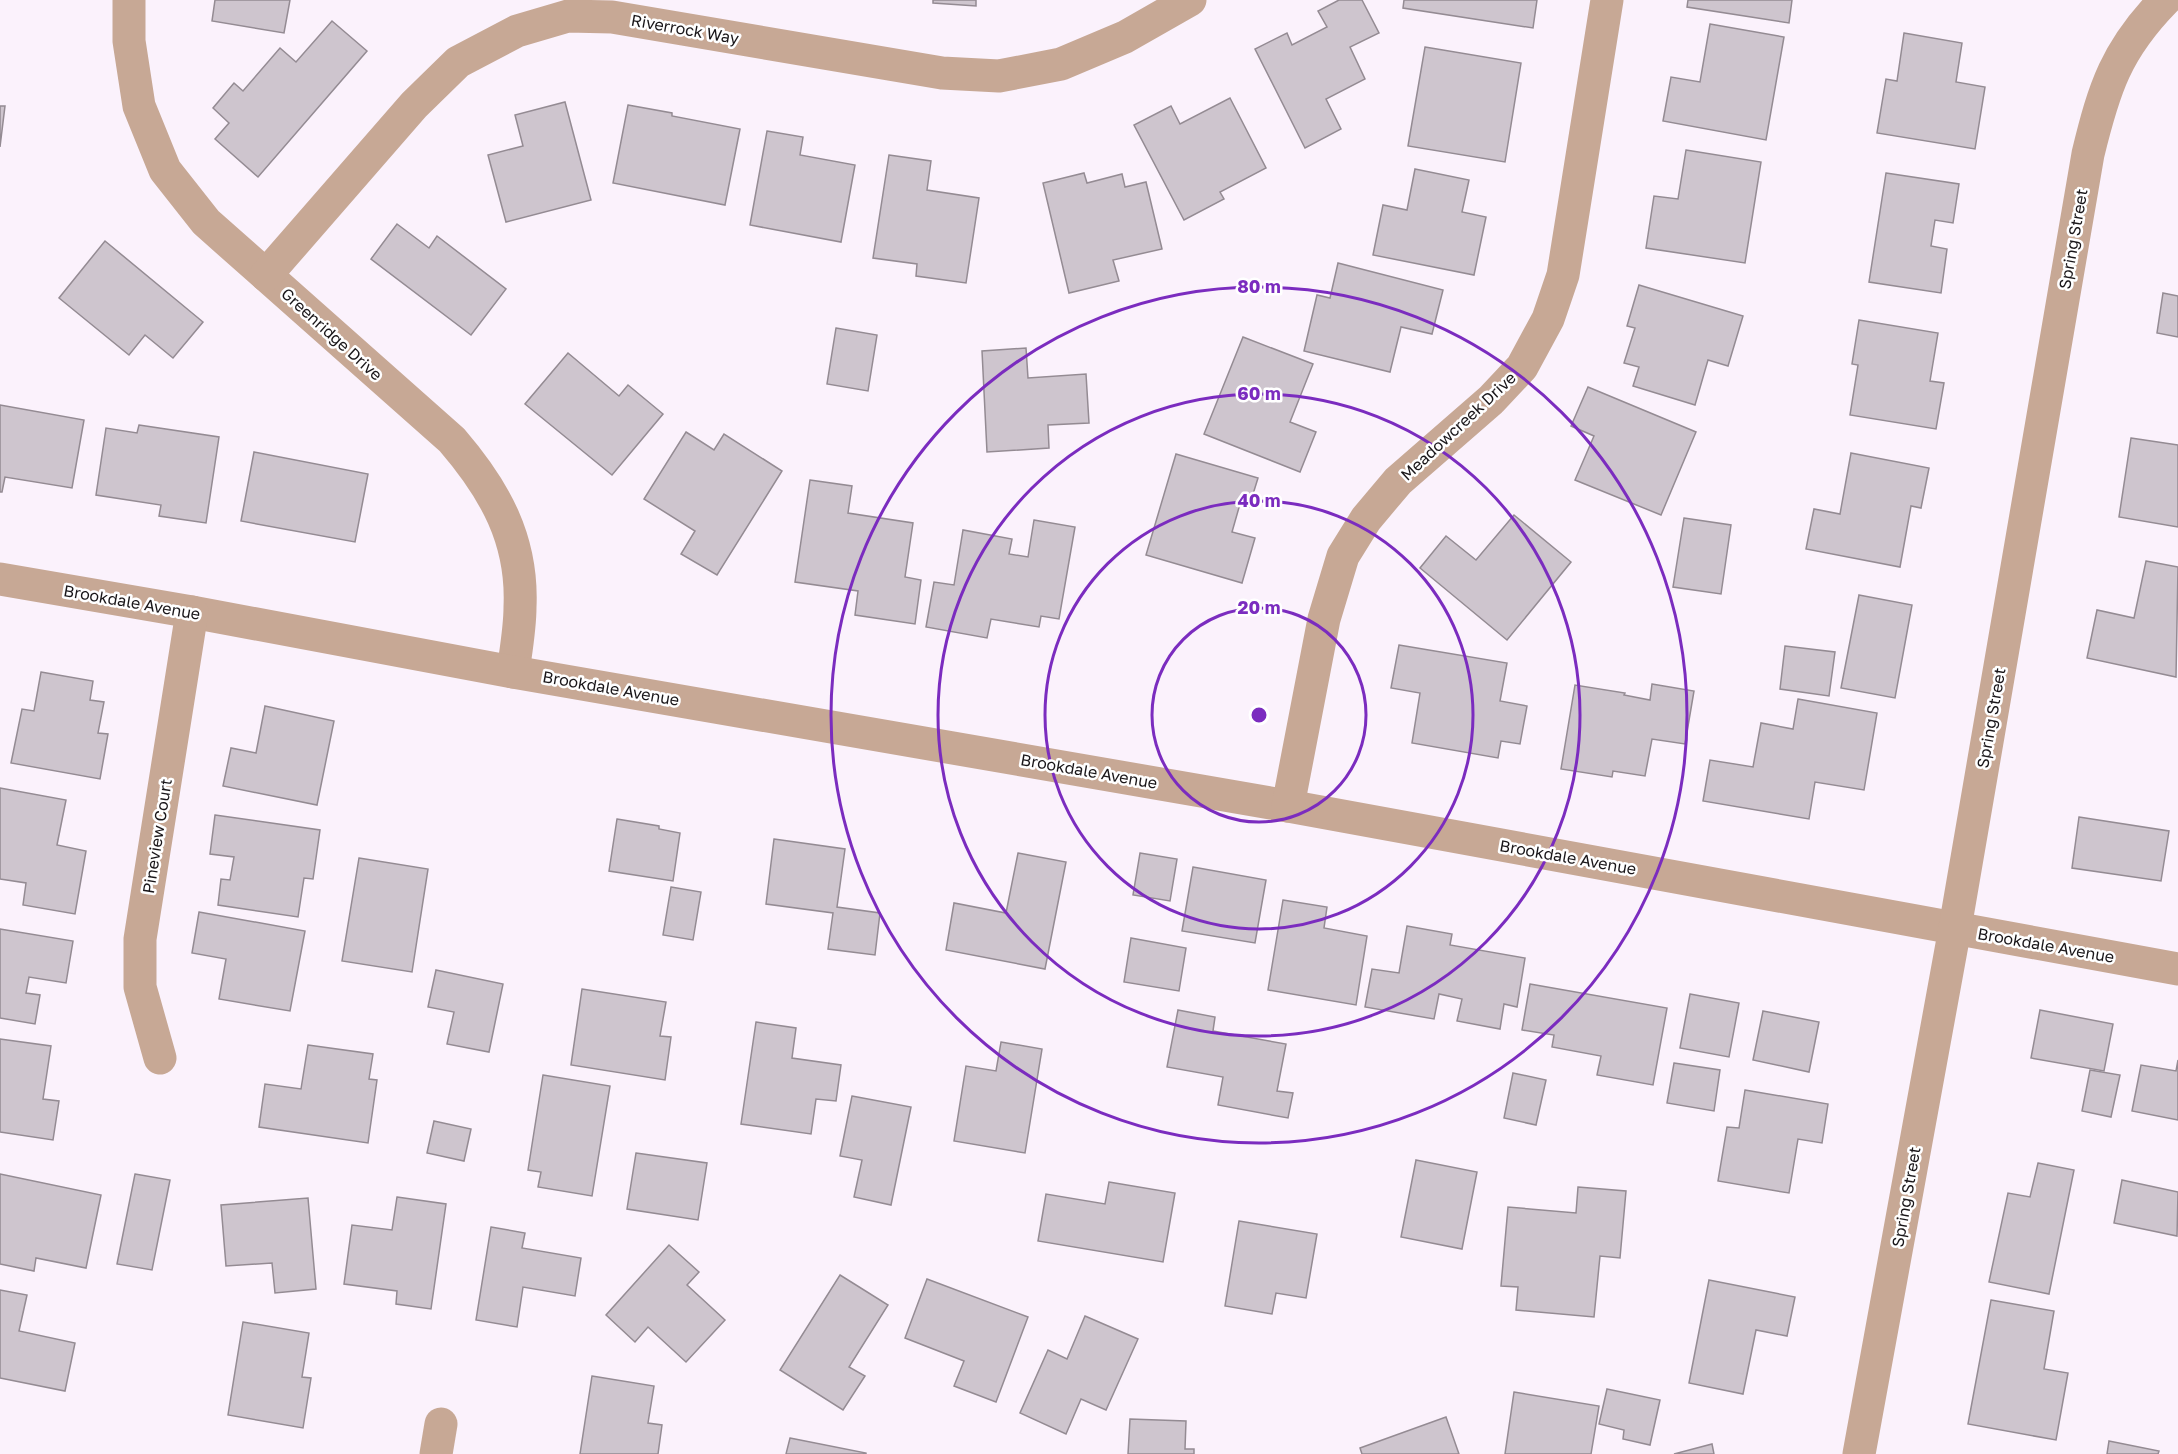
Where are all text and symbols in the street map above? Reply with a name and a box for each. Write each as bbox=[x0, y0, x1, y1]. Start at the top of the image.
street label: Riverrock Way bbox=[630, 10, 741, 48]
street label: Spring Street bbox=[2054, 187, 2092, 291]
text: 80 m bbox=[1237, 275, 1281, 297]
street label: Greenridge Drive bbox=[277, 283, 387, 385]
street label: Meadowcreek Drive bbox=[1396, 367, 1520, 485]
text: 60 m bbox=[1237, 382, 1281, 404]
text: 40 m bbox=[1237, 489, 1281, 511]
street label: Brookdale Avenue bbox=[62, 580, 202, 624]
text: 20 m bbox=[1238, 596, 1280, 618]
street label: Brookdale Avenue bbox=[541, 666, 681, 710]
street label: Spring Street bbox=[1972, 666, 2010, 770]
centre of rings bbox=[1249, 705, 1269, 725]
street label: Brookdale Avenue bbox=[1019, 749, 1159, 793]
street label: Pineview Court bbox=[138, 777, 176, 895]
street label: Brookdale Avenue bbox=[1498, 835, 1638, 879]
street label: Brookdale Avenue bbox=[1976, 923, 2116, 967]
street label: Spring Street bbox=[1887, 1145, 1925, 1249]

